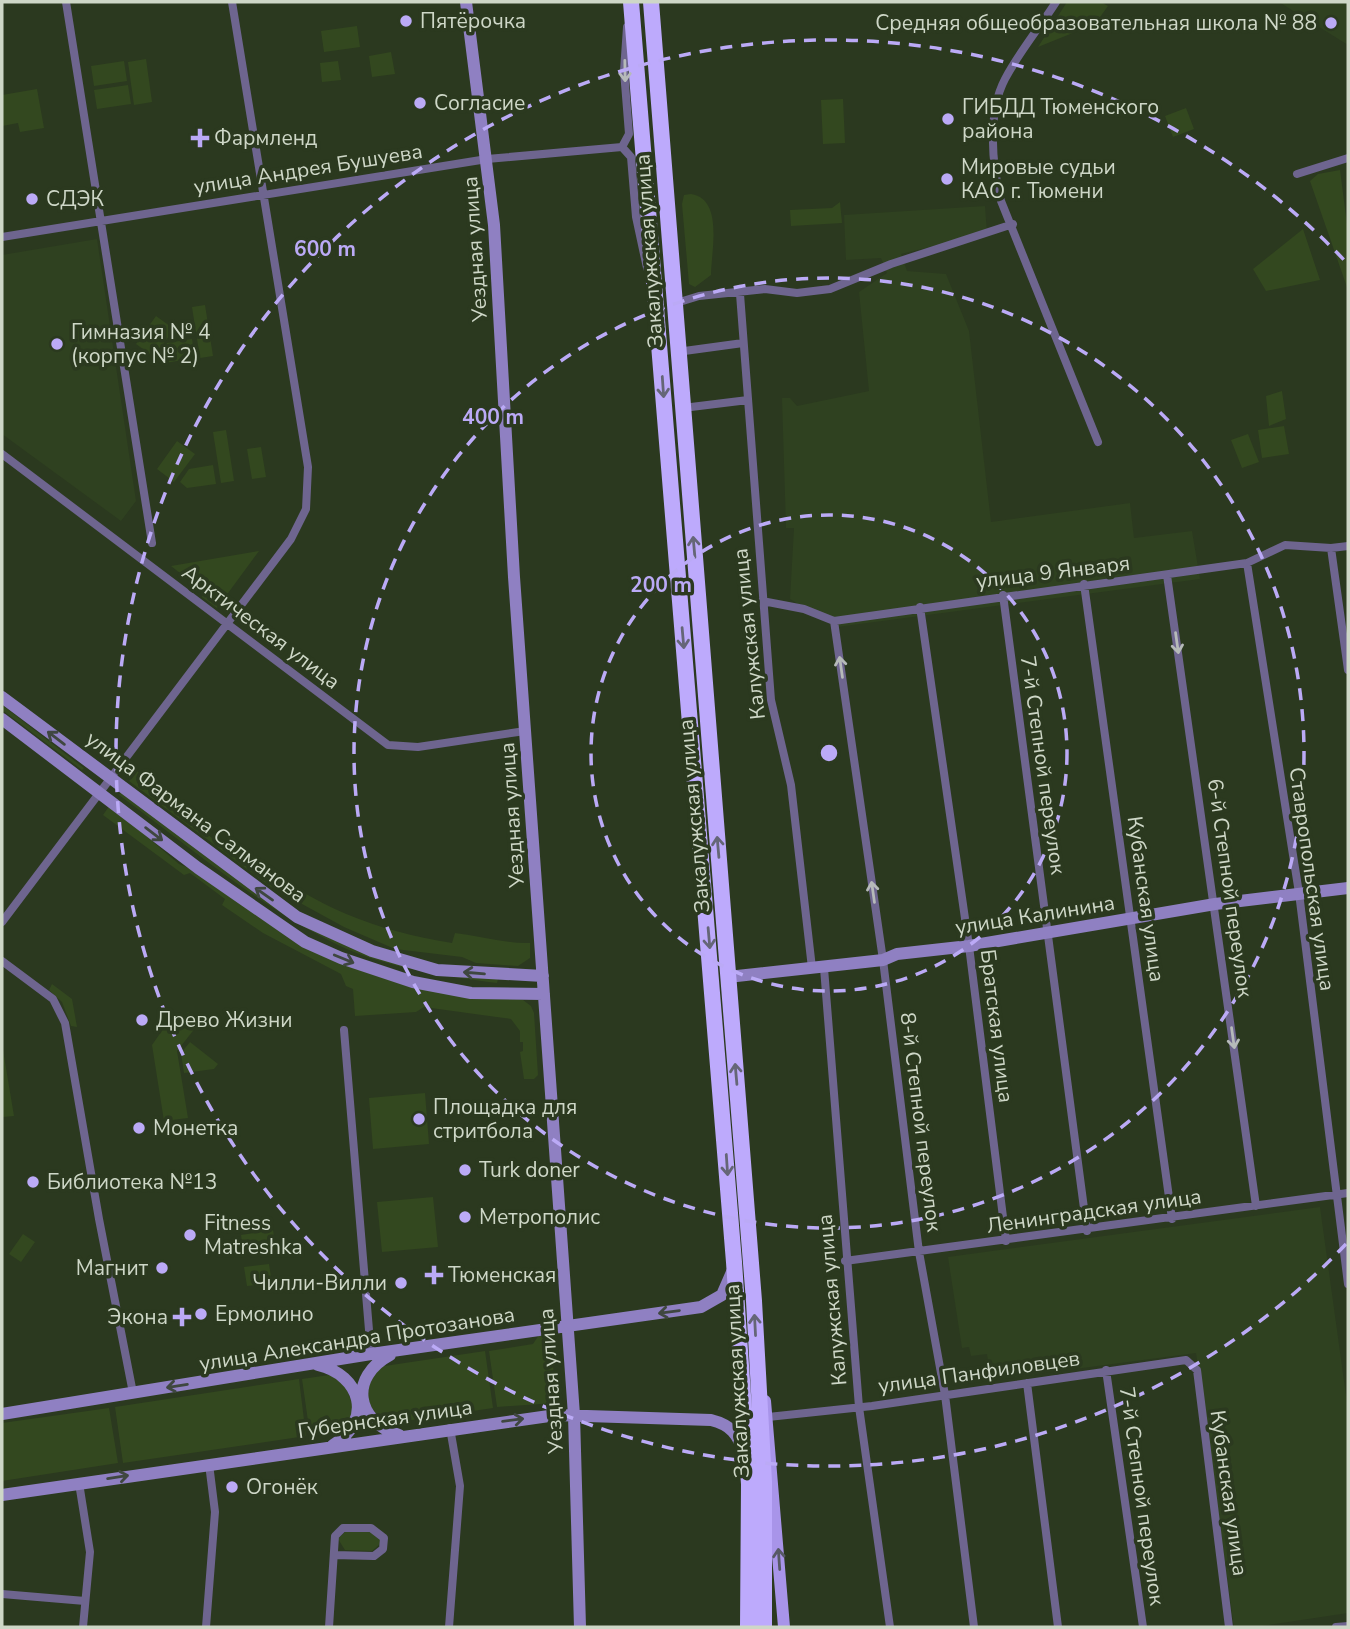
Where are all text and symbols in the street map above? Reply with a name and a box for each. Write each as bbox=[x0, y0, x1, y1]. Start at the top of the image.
place label: Пятёрочка bbox=[420, 7, 526, 35]
place label: Средняя общеобразовательная школа № 88 bbox=[875, 9, 1317, 37]
marker: Пятёрочка bbox=[398, 13, 414, 29]
marker: Средняя общеобразовательная школа № 88 bbox=[1323, 15, 1339, 31]
one-way arrow bbox=[618, 59, 632, 82]
place label: Согласие bbox=[434, 89, 525, 117]
place label: ГИБДД Тюменского района bbox=[962, 93, 1159, 145]
marker: Согласие bbox=[412, 95, 428, 111]
marker: ГИБДД Тюменского района bbox=[940, 111, 956, 127]
place label: Фармленд bbox=[214, 124, 318, 152]
marker: Фармленд bbox=[192, 130, 208, 146]
street label: улица Андрея Бушуева bbox=[192, 137, 424, 201]
street label: Закалужская улица bbox=[628, 153, 670, 349]
place label: Мировые судьи КАО г. Тюмени bbox=[961, 153, 1116, 205]
marker: Мировые судьи КАО г. Тюмени bbox=[939, 171, 955, 187]
street label: Уездная улица bbox=[456, 175, 494, 324]
place label: СДЭК bbox=[46, 185, 105, 213]
marker: СДЭК bbox=[24, 191, 40, 207]
text: 600 m bbox=[294, 235, 356, 263]
place label: Гимназия № 4 (корпус № 2) bbox=[71, 318, 211, 370]
marker: Гимназия № 4 (корпус № 2) bbox=[49, 336, 65, 352]
one-way arrow bbox=[656, 375, 669, 398]
text: 400 m bbox=[462, 403, 524, 431]
one-way arrow bbox=[687, 536, 700, 559]
street label: Калужская улица bbox=[726, 547, 772, 721]
street label: улица 9 Января bbox=[974, 549, 1132, 595]
street label: Арктическая улица bbox=[176, 558, 346, 696]
text: 200 m bbox=[630, 571, 692, 599]
one-way arrow bbox=[677, 627, 690, 649]
one-way arrow bbox=[1170, 631, 1183, 654]
street label: 7-й Степной переулок bbox=[1014, 654, 1072, 877]
one-way arrow bbox=[834, 656, 847, 679]
street label: Закалужская улица bbox=[672, 718, 716, 914]
street label: улица Фармана Салманова bbox=[80, 725, 312, 909]
one-way arrow bbox=[47, 730, 66, 745]
street label: Уездная улица bbox=[493, 741, 531, 890]
centre of rings bbox=[817, 741, 841, 765]
street label: Ставропольская улица bbox=[1282, 765, 1342, 993]
street label: 6-й Степной переулок bbox=[1201, 777, 1259, 1000]
street label: Кубанская улица bbox=[1121, 814, 1171, 984]
one-way arrow bbox=[144, 827, 163, 842]
one-way arrow bbox=[711, 836, 724, 859]
one-way arrow bbox=[866, 882, 879, 904]
one-way arrow bbox=[255, 887, 274, 901]
street label: улица Калинина bbox=[953, 889, 1117, 941]
one-way arrow bbox=[703, 926, 716, 949]
street label: Братская улица bbox=[974, 948, 1020, 1104]
one-way arrow bbox=[332, 953, 354, 966]
one-way arrow bbox=[464, 967, 486, 980]
place label: Древо Жизни bbox=[156, 1006, 293, 1034]
street label: 8-й Степной переулок bbox=[894, 1011, 948, 1234]
marker: Древо Жизни bbox=[134, 1012, 150, 1028]
one-way arrow bbox=[1227, 1026, 1240, 1049]
one-way arrow bbox=[729, 1063, 742, 1086]
place label: Площадка для стритбола bbox=[433, 1093, 577, 1145]
marker: Площадка для стритбола bbox=[411, 1111, 427, 1127]
place label: Монетка bbox=[153, 1114, 238, 1142]
marker: Монетка bbox=[131, 1120, 147, 1136]
one-way arrow bbox=[721, 1153, 734, 1176]
place label: Turk doner bbox=[479, 1156, 580, 1184]
marker: Turk doner bbox=[457, 1162, 473, 1178]
place label: Библиотека №13 bbox=[47, 1168, 217, 1196]
marker: Библиотека №13 bbox=[25, 1174, 41, 1190]
street label: Ленинградская улица bbox=[985, 1182, 1203, 1240]
place label: Метрополис bbox=[479, 1203, 600, 1231]
place label: Fitness Matreshka bbox=[204, 1209, 303, 1261]
marker: Метрополис bbox=[457, 1209, 473, 1225]
street label: Калужская улица bbox=[811, 1213, 853, 1387]
marker: Fitness Matreshka bbox=[182, 1227, 198, 1243]
place label: Магнит bbox=[76, 1254, 149, 1282]
marker: Магнит bbox=[154, 1260, 170, 1276]
place label: Тюменская bbox=[448, 1261, 556, 1289]
marker: Тюменская bbox=[426, 1267, 442, 1283]
place label: Чилли-Вилли bbox=[252, 1269, 387, 1297]
marker: Чилли-Вилли bbox=[393, 1275, 409, 1291]
street label: Закалужская улица bbox=[718, 1283, 756, 1479]
street label: улица Александра Протозанова bbox=[197, 1300, 517, 1378]
place label: Ермолино bbox=[215, 1300, 314, 1328]
place label: Экона bbox=[107, 1303, 168, 1331]
one-way arrow bbox=[658, 1305, 681, 1318]
marker: Ермолино bbox=[193, 1306, 209, 1322]
street label: Уездная улица bbox=[532, 1307, 570, 1456]
marker: Экона bbox=[174, 1309, 190, 1325]
one-way arrow bbox=[749, 1314, 762, 1337]
street label: улица Панфиловцев bbox=[876, 1344, 1082, 1400]
one-way arrow bbox=[166, 1380, 189, 1393]
street label: 7-й Степной переулок bbox=[1113, 1385, 1171, 1608]
street label: Губернская улица bbox=[296, 1393, 474, 1445]
street label: Кубанская улица bbox=[1204, 1408, 1254, 1578]
one-way arrow bbox=[501, 1414, 523, 1427]
one-way arrow bbox=[106, 1471, 129, 1484]
place label: Огонёк bbox=[246, 1473, 319, 1501]
marker: Огонёк bbox=[224, 1479, 240, 1495]
one-way arrow bbox=[772, 1548, 785, 1571]

